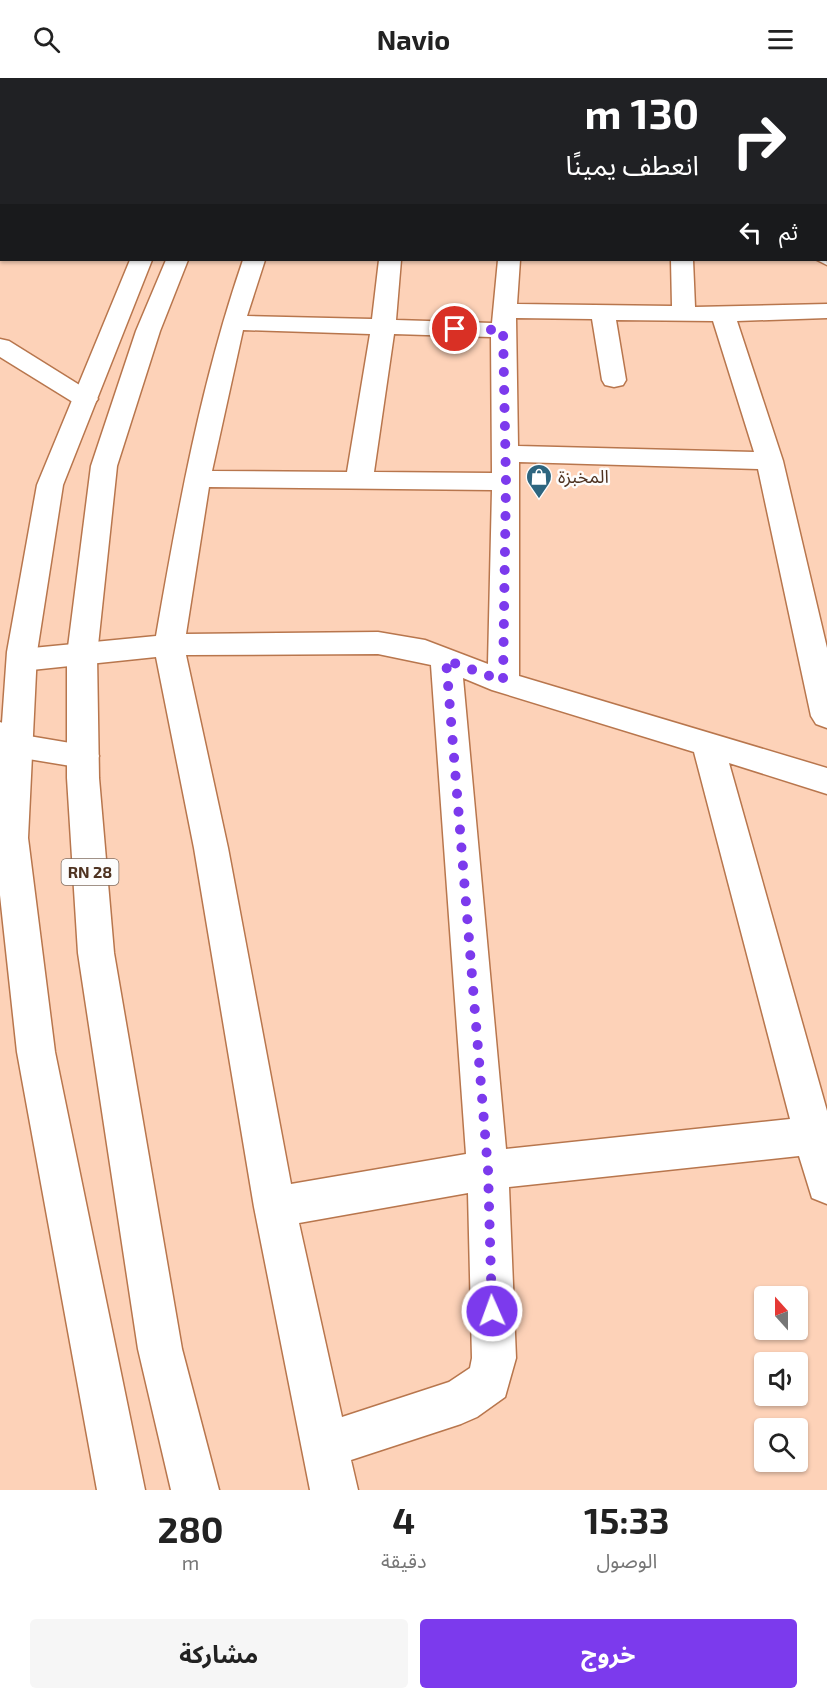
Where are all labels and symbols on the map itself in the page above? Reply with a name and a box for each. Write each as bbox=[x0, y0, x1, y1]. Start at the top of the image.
pin bbox=[429, 303, 480, 354]
shop icon: المخبزة bbox=[524, 462, 554, 500]
place label: المخبزة bbox=[558, 465, 609, 488]
road number: RN 28 bbox=[62, 859, 118, 885]
position arrow bbox=[460, 1279, 524, 1343]
north arrow bbox=[754, 1286, 808, 1340]

